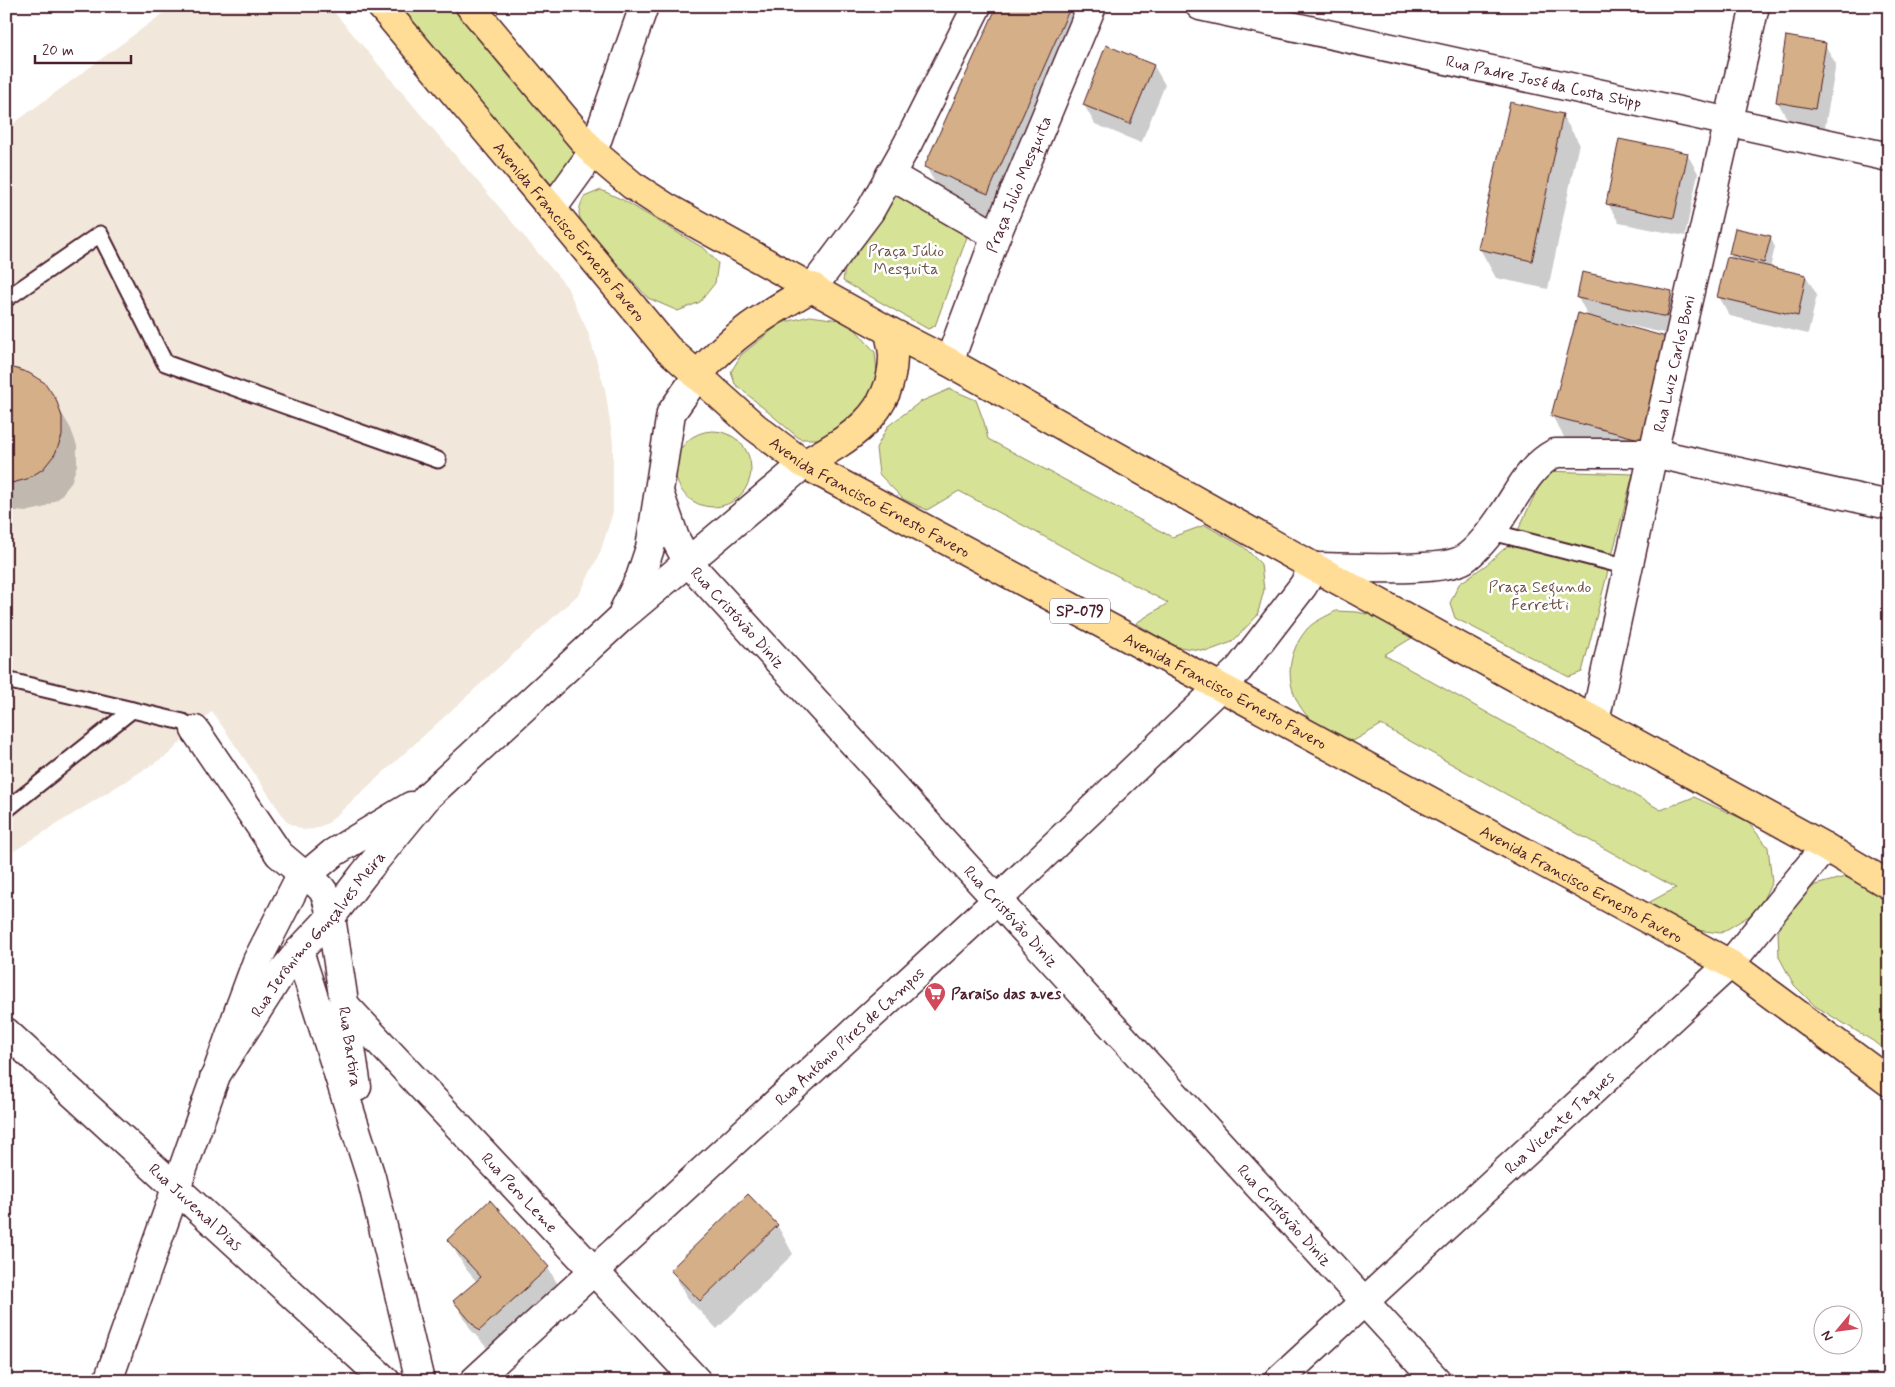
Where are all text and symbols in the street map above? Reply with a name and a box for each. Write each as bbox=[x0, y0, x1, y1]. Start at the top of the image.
scale bar bbox=[35, 32, 131, 64]
text: 20 m bbox=[42, 41, 74, 61]
street label: Rua Padre José da Costa Stipp bbox=[1444, 51, 1643, 114]
street label: Praça Julio Mesquita bbox=[982, 113, 1057, 256]
street label: Avenida Francisco Ernesto Favero bbox=[488, 138, 650, 327]
park label: Praça Júlio Mesquita bbox=[868, 241, 944, 280]
street label: Rua Luiz Carlos Boni bbox=[1649, 293, 1701, 434]
street label: Avenida Francisco Ernesto Favero bbox=[765, 432, 974, 563]
street label: Rua Cristóvão Diniz bbox=[685, 563, 789, 673]
park label: Praça Segundo Ferretti bbox=[1489, 577, 1592, 616]
road number: SP-079 bbox=[1050, 598, 1110, 624]
street label: Avenida Francisco Ernesto Favero bbox=[1120, 628, 1330, 755]
street label: Avenida Francisco Ernesto Favero bbox=[1476, 821, 1686, 948]
street label: Rua Jerônimo Gonçalves Meira bbox=[247, 847, 391, 1022]
street label: Rua Cristóvão Diniz bbox=[959, 862, 1062, 972]
street label: Rua Antônio Pires de Campos bbox=[771, 963, 930, 1111]
supermarket icon: Paraiso das aves bbox=[923, 981, 947, 1012]
place label: Paraiso das aves bbox=[951, 984, 1062, 1005]
street label: Rua Bartira bbox=[333, 1005, 366, 1088]
street label: Rua Vicente Taques bbox=[1500, 1067, 1619, 1179]
street label: Rua Pero Leme bbox=[476, 1148, 562, 1238]
street label: Rua Juvenal Dias bbox=[144, 1159, 246, 1256]
street label: Rua Cristóvão Diniz bbox=[1232, 1160, 1336, 1271]
north arrow bbox=[1812, 1304, 1862, 1354]
text: N bbox=[1817, 1327, 1838, 1344]

